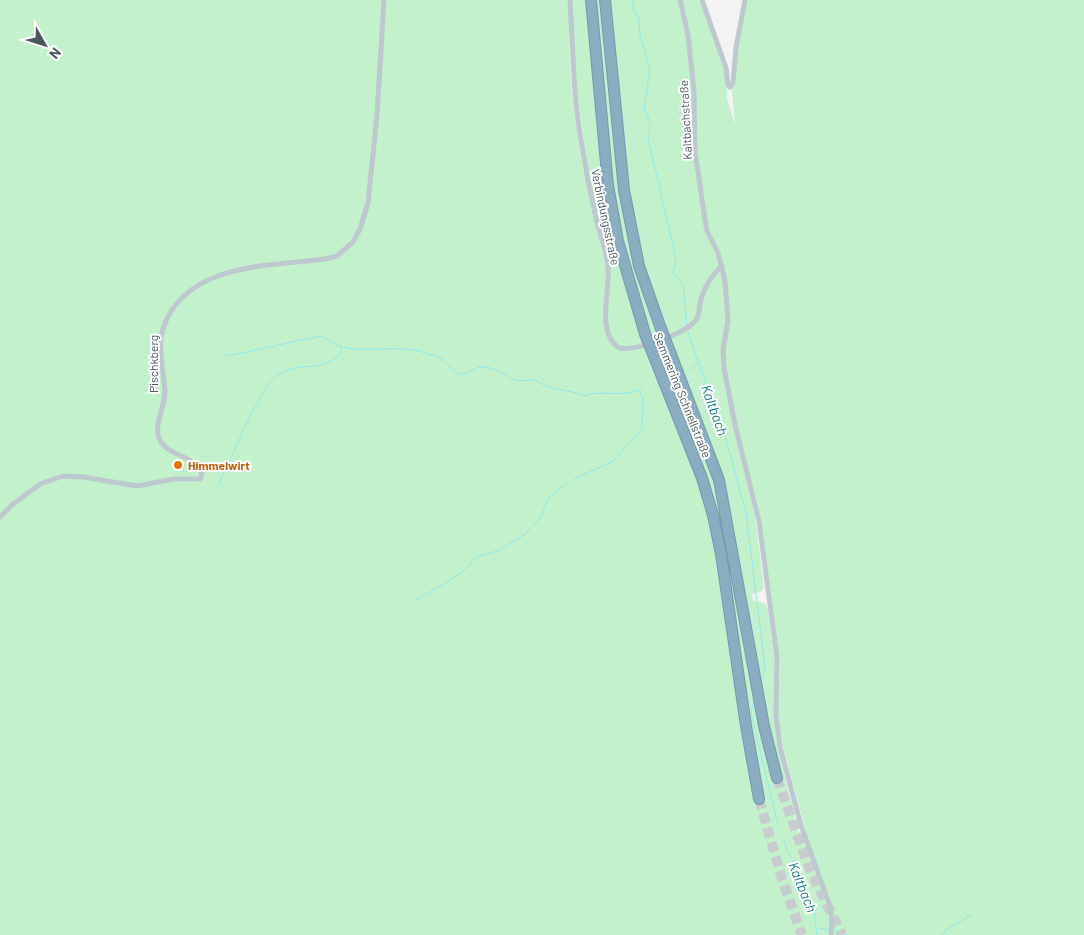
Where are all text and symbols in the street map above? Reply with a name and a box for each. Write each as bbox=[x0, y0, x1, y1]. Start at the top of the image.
north arrow bbox=[20, 20, 70, 70]
text: N bbox=[46, 45, 65, 62]
street label: Kaltbachstraße bbox=[676, 80, 694, 160]
street label: Verbindungsstraße bbox=[589, 167, 623, 267]
street label: Semmering Schnellstraße bbox=[651, 330, 715, 460]
street label: Pischkberg bbox=[146, 335, 160, 393]
water label: Kaltbach bbox=[698, 382, 732, 438]
place label: Himmelwirt bbox=[188, 458, 250, 472]
marker: Himmelwirt bbox=[172, 459, 184, 471]
water label: Kaltbach bbox=[785, 859, 821, 915]

